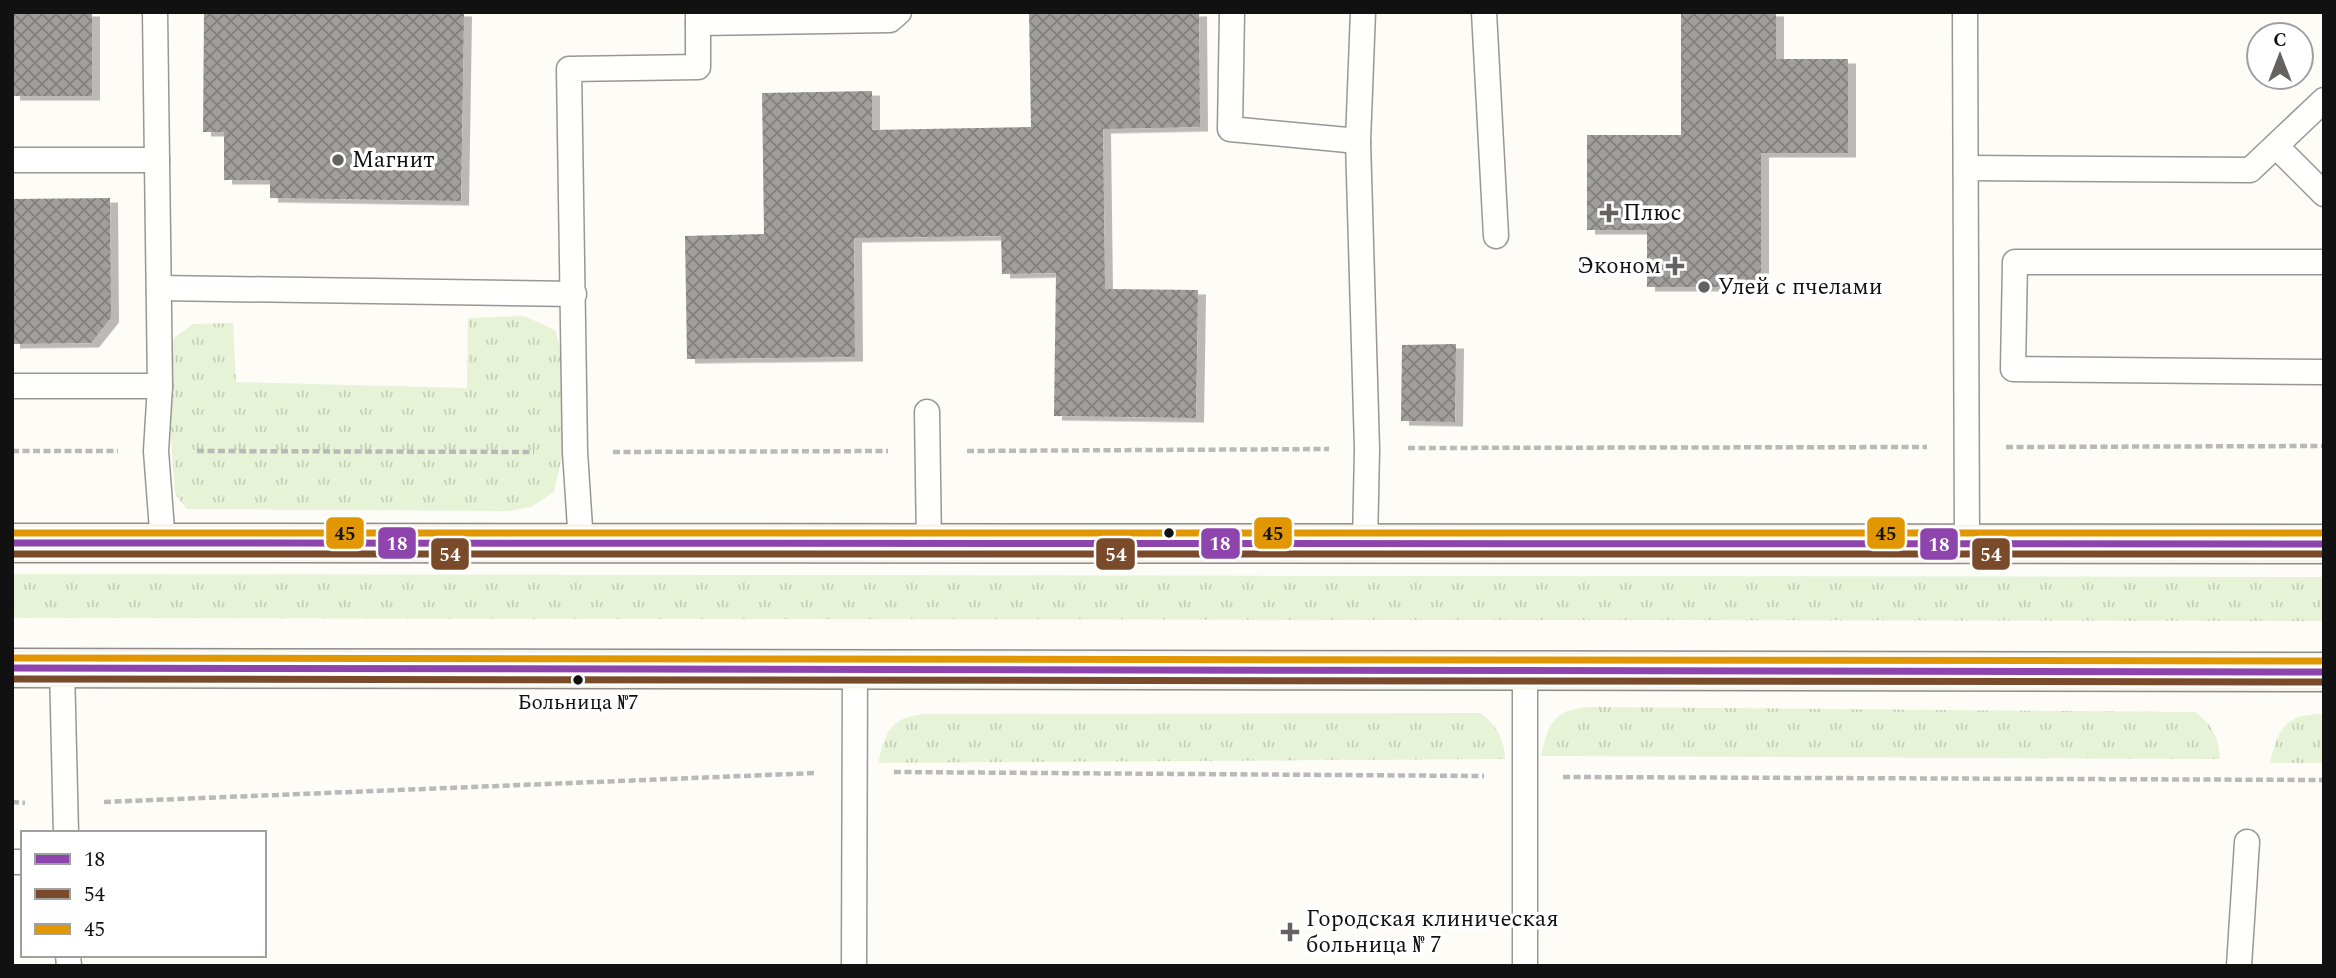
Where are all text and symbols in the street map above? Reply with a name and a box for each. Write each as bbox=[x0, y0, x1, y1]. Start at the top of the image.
north arrow bbox=[2245, 21, 2315, 91]
text: С bbox=[2273, 26, 2287, 55]
place label: Магнит bbox=[352, 143, 435, 178]
marker: Магнит bbox=[330, 152, 346, 168]
place label: Плюс bbox=[1623, 196, 1682, 231]
marker: Плюс bbox=[1601, 205, 1617, 221]
place label: Эконом bbox=[1577, 249, 1661, 284]
marker: Эконом bbox=[1667, 258, 1683, 274]
place label: Улей с пчелами bbox=[1718, 270, 1883, 305]
marker: Улей с пчелами bbox=[1696, 279, 1712, 295]
line badge: 45 bbox=[325, 516, 365, 550]
line badge: 45 bbox=[1253, 516, 1293, 550]
line badge: 45 bbox=[1866, 516, 1906, 550]
text: 45 bbox=[334, 520, 356, 549]
text: 45 bbox=[1262, 520, 1284, 549]
text: 45 bbox=[1875, 520, 1897, 549]
line badge: 18 bbox=[377, 526, 417, 560]
unlabelled marker bbox=[1162, 526, 1176, 540]
line badge: 18 bbox=[1200, 527, 1241, 560]
line badge: 18 bbox=[1919, 527, 1959, 561]
text: 18 bbox=[386, 530, 408, 559]
text: 18 bbox=[1209, 530, 1231, 559]
text: 18 bbox=[1928, 531, 1950, 560]
line badge: 54 bbox=[430, 537, 470, 571]
line badge: 54 bbox=[1095, 537, 1136, 571]
line badge: 54 bbox=[1971, 537, 2011, 571]
text: 54 bbox=[439, 541, 461, 570]
text: 54 bbox=[1105, 541, 1127, 570]
text: 54 bbox=[1980, 541, 2002, 570]
marker: Больница №7 bbox=[571, 673, 585, 687]
place label: Больница №7 bbox=[517, 687, 639, 719]
legend bbox=[21, 831, 266, 957]
text: 18 bbox=[84, 844, 105, 876]
text: 54 bbox=[84, 879, 105, 911]
place label: Городская клиническая больница № 7 bbox=[1306, 902, 1559, 963]
text: 45 bbox=[84, 914, 105, 946]
marker: Городская клиническая больница № 7 bbox=[1280, 922, 1300, 942]

